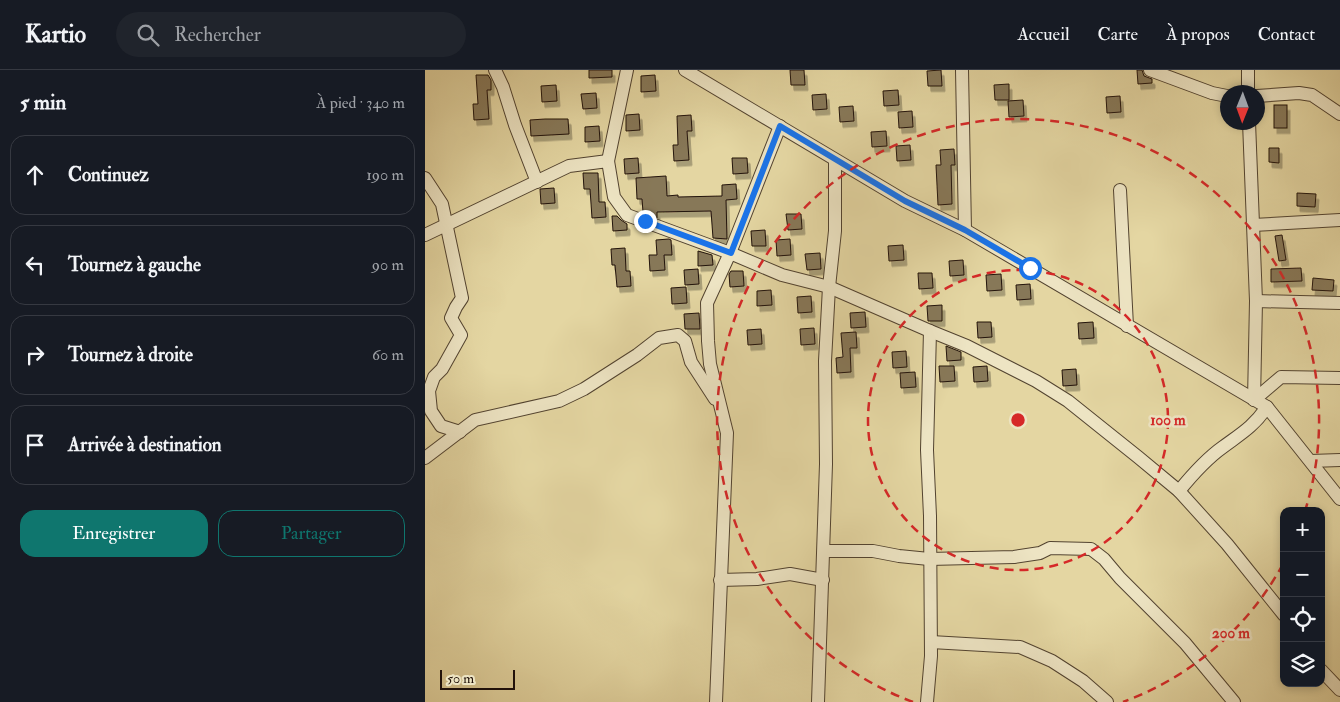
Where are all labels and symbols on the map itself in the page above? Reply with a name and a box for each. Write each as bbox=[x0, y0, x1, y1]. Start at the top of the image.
north arrow bbox=[1220, 85, 1265, 130]
route end bbox=[634, 210, 657, 233]
route start bbox=[1019, 257, 1042, 280]
centre of rings bbox=[1009, 411, 1027, 429]
text: 100 m bbox=[1150, 411, 1186, 430]
text: 200 m bbox=[1212, 624, 1250, 643]
scale bar bbox=[440, 667, 515, 690]

